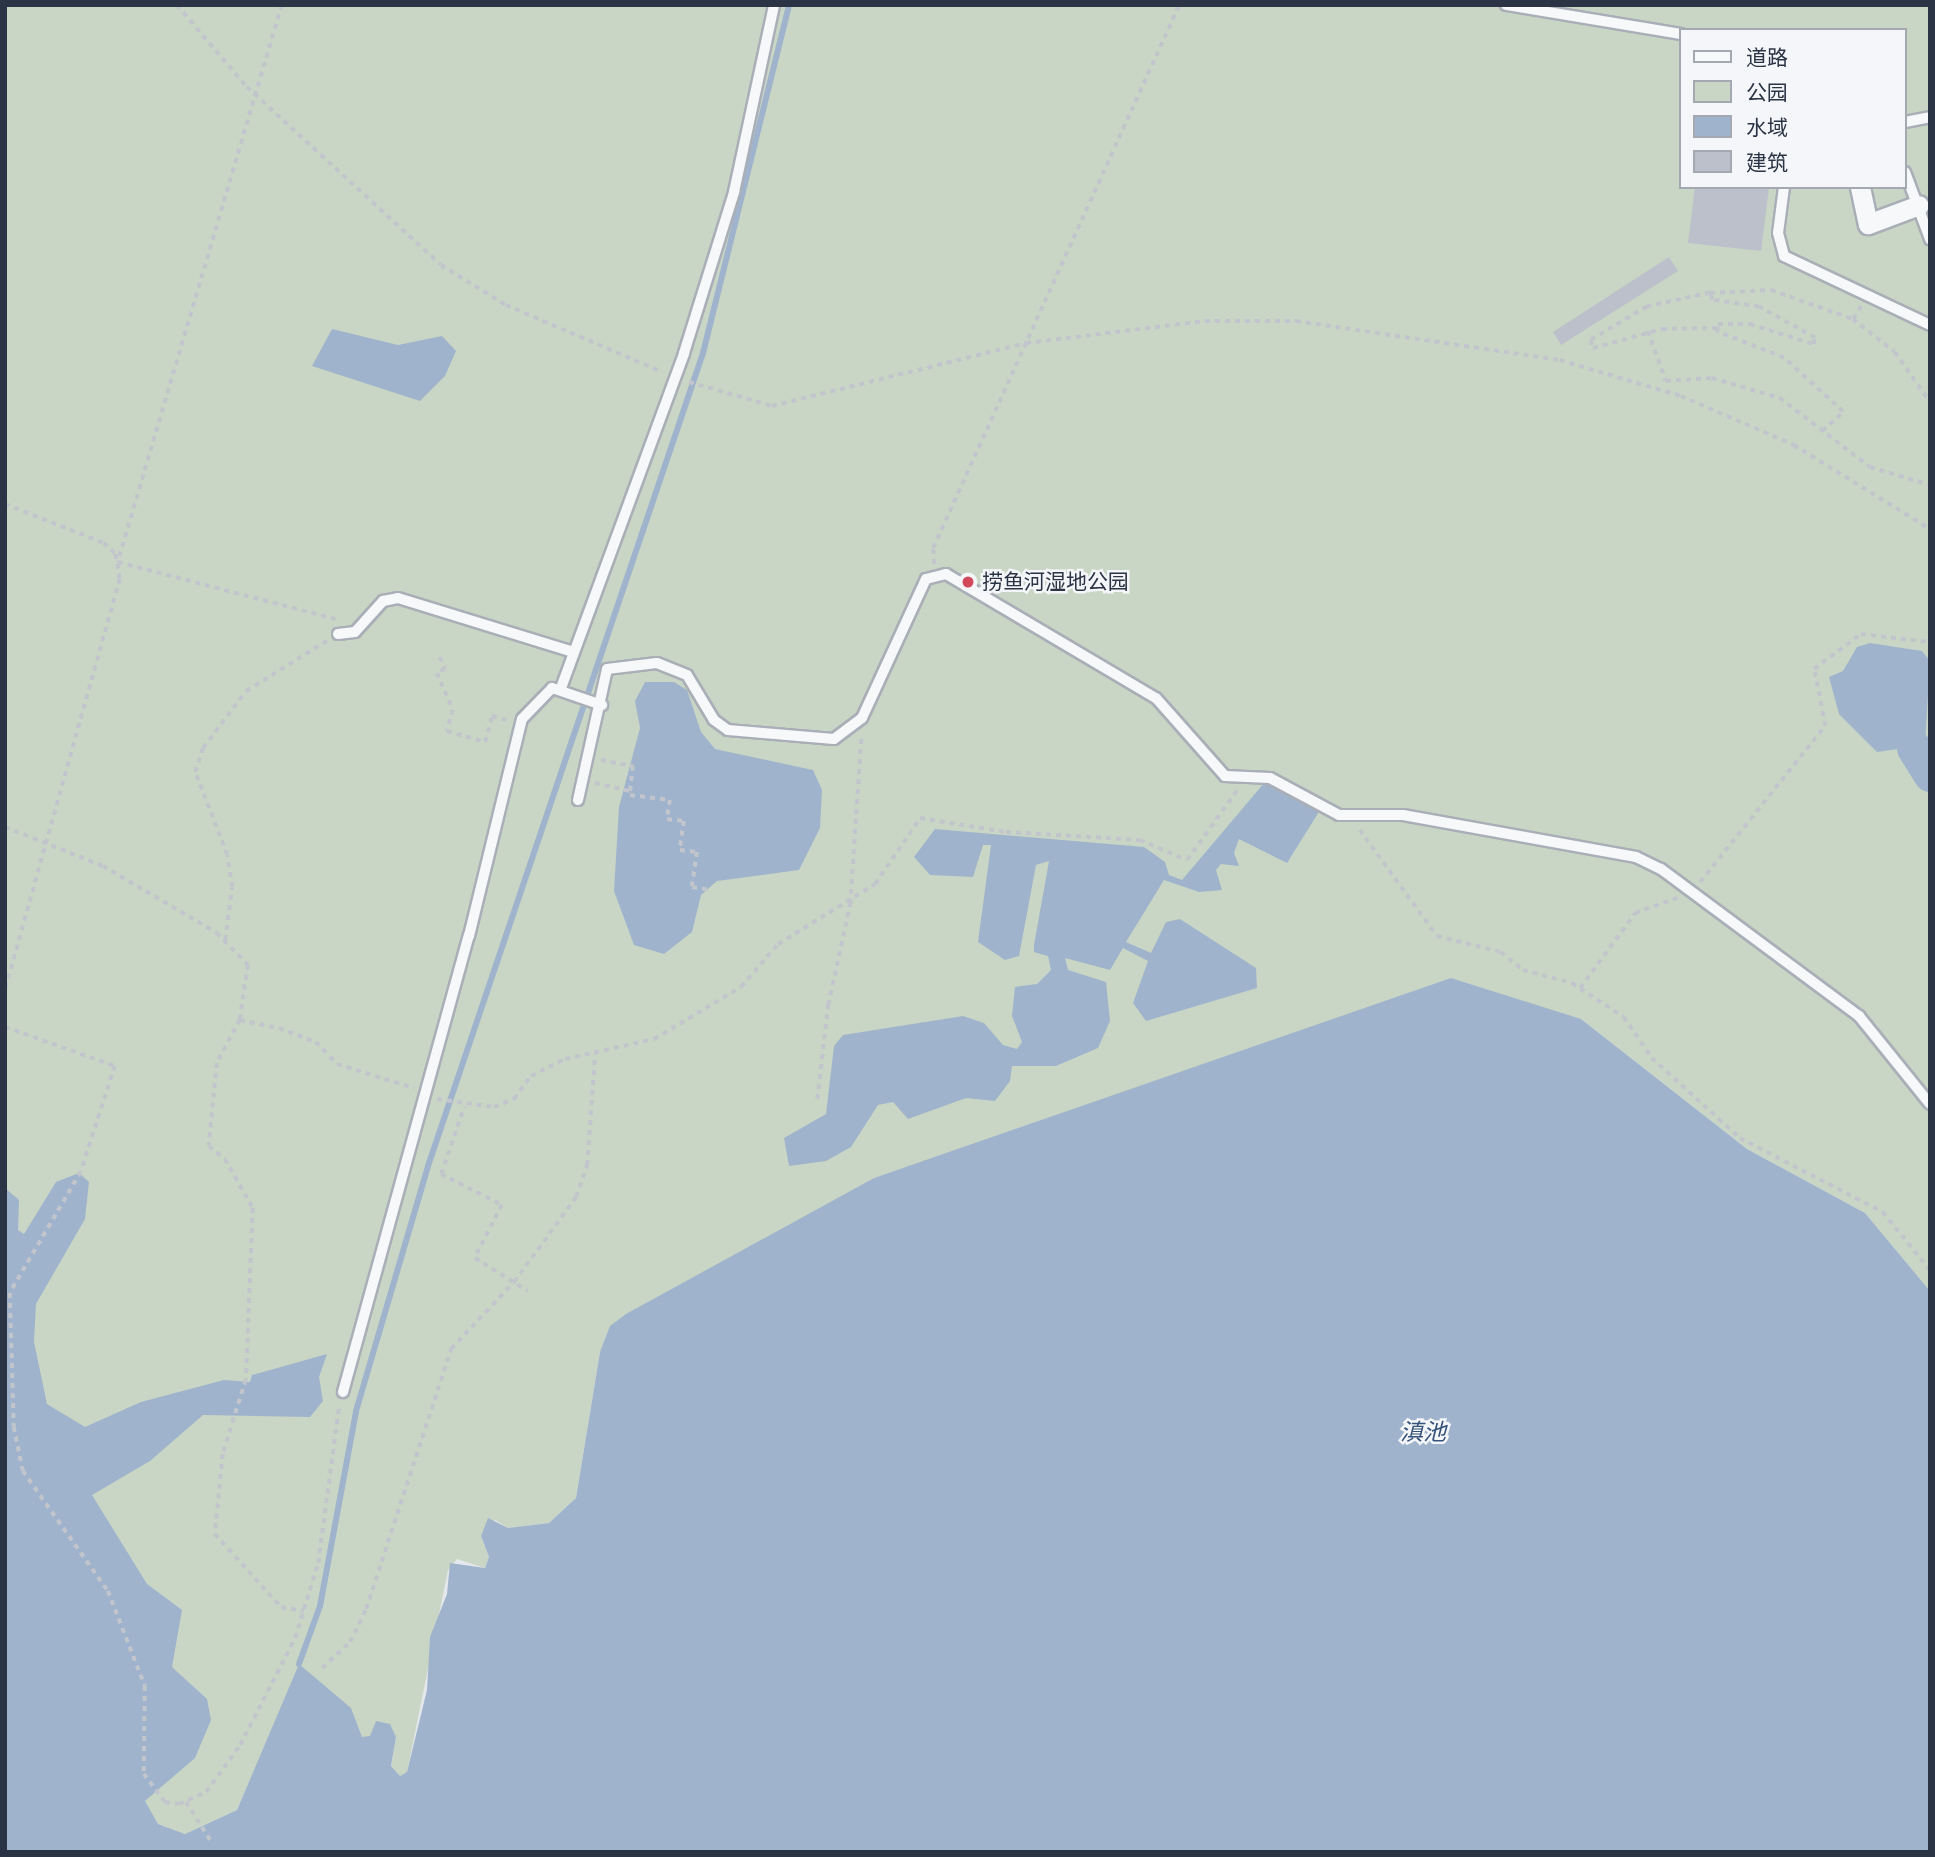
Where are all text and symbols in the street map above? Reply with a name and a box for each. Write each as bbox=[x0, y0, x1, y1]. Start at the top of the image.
legend bbox=[1680, 28, 1907, 189]
text: 道路 bbox=[1746, 43, 1788, 72]
text: 公园 bbox=[1746, 78, 1788, 107]
text: 水域 bbox=[1746, 113, 1788, 142]
text: 建筑 bbox=[1746, 148, 1788, 177]
place label: 捞鱼河湿地公园 bbox=[982, 569, 1129, 595]
marker: 捞鱼河湿地公园 bbox=[960, 574, 976, 590]
water label: 滇池 bbox=[1400, 1418, 1446, 1446]

